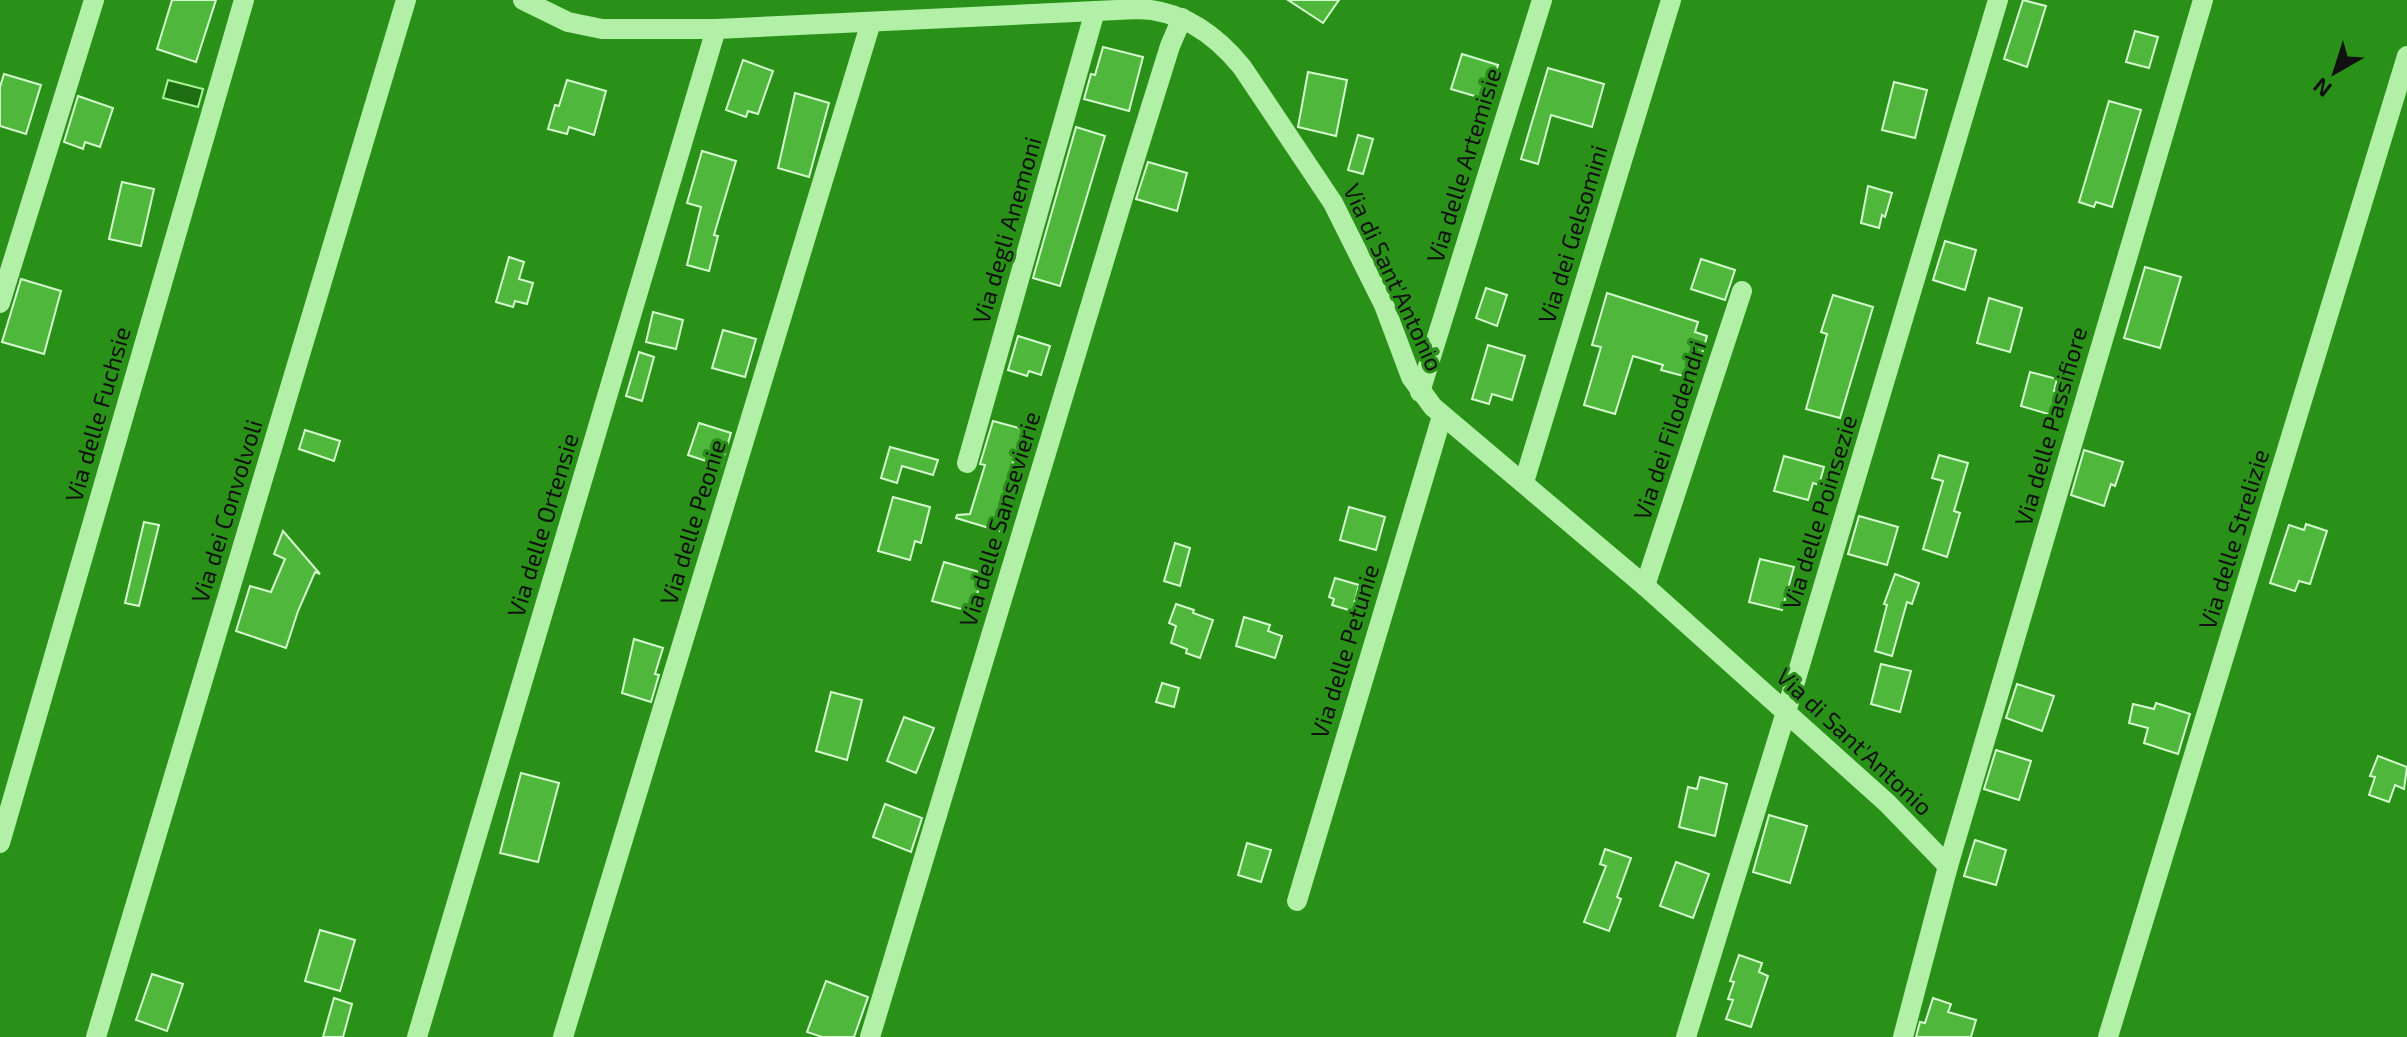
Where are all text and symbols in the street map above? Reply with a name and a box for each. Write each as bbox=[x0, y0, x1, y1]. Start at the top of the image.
north arrow bbox=[2295, 32, 2375, 112]
street label: Via delle Artemisie bbox=[1420, 64, 1506, 266]
text: N bbox=[2307, 73, 2336, 103]
street label: Via degli Anemoni bbox=[965, 133, 1047, 327]
street label: Via dei Gelsomini bbox=[1531, 141, 1613, 327]
street label: Via di Sant'Antonio bbox=[1338, 179, 1450, 375]
street label: Via delle Fuchsie bbox=[58, 323, 136, 505]
street label: Via delle Passifiore bbox=[2008, 323, 2092, 529]
street label: Via dei Filodendri bbox=[1626, 337, 1712, 523]
street label: Via delle Sansevierie bbox=[952, 408, 1046, 630]
street label: Via delle Poinsezie bbox=[1776, 411, 1862, 613]
street label: Via dei Convolvoli bbox=[184, 416, 268, 606]
street label: Via delle Ortensie bbox=[500, 429, 584, 621]
street label: Via delle Peonie bbox=[653, 436, 731, 608]
street label: Via delle Strelizie bbox=[2192, 445, 2274, 633]
street label: Via delle Petunie bbox=[1304, 560, 1384, 742]
street label: Via di Sant'Antonio bbox=[1771, 661, 1939, 821]

